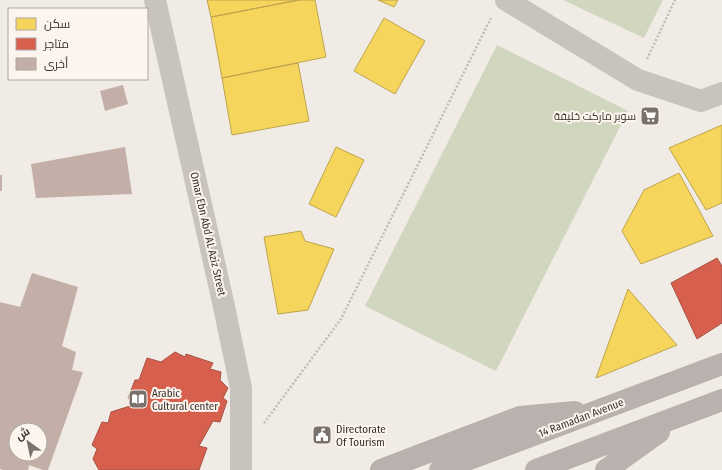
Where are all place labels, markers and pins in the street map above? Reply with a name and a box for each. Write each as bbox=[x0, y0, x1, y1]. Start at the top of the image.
supermarket icon: سوبر ماركت خليفة bbox=[639, 105, 661, 127]
place label: سوبر ماركت خليفة bbox=[554, 110, 636, 123]
place label: Arabic Cultural center bbox=[152, 387, 218, 413]
library icon: Arabic Cultural center bbox=[127, 388, 149, 410]
place label: Directorate Of Tourism bbox=[336, 423, 386, 449]
public building icon: Directorate Of Tourism bbox=[311, 424, 333, 446]

